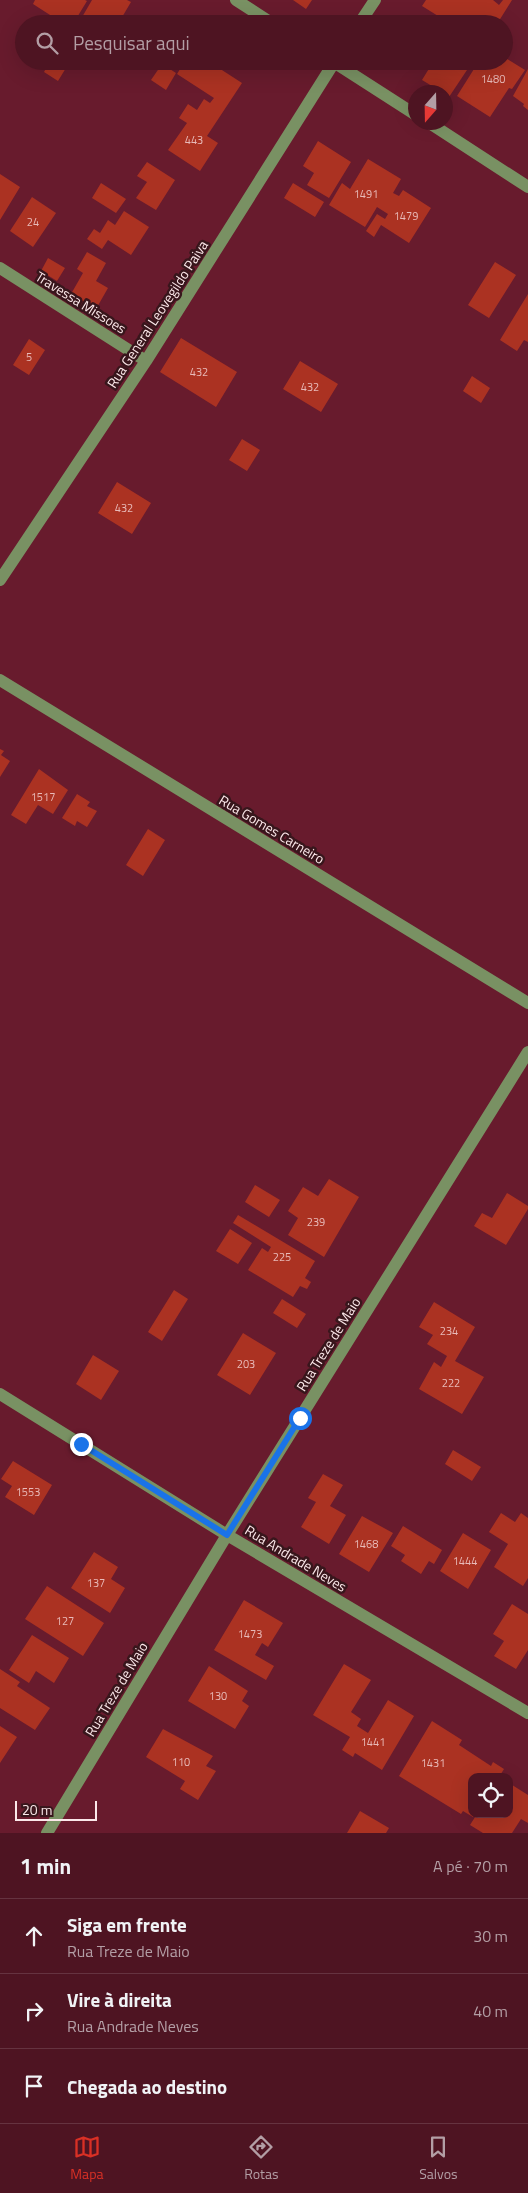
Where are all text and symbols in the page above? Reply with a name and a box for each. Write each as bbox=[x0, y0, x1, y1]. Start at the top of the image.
search box bbox=[15, 15, 513, 70]
text: Pesquisar aqui bbox=[73, 28, 190, 57]
icon: search bbox=[33, 29, 61, 57]
house number: 1480 bbox=[481, 71, 505, 87]
north arrow bbox=[408, 85, 453, 130]
house number: 443 bbox=[185, 132, 203, 148]
house number: 1491 bbox=[354, 186, 378, 202]
house number: 1479 bbox=[394, 208, 418, 224]
house number: 24 bbox=[27, 214, 39, 230]
street label: Rua General Leovegildo Paiva bbox=[101, 236, 213, 392]
street label: Travessa Missoes bbox=[32, 266, 130, 338]
house number: 5 bbox=[26, 349, 32, 365]
house number: 432 bbox=[190, 364, 208, 380]
house number: 432 bbox=[301, 379, 319, 395]
house number: 432 bbox=[115, 500, 133, 516]
house number: 1517 bbox=[31, 789, 55, 805]
street label: Rua Gomes Carneiro bbox=[215, 789, 329, 869]
house number: 239 bbox=[307, 1214, 325, 1230]
house number: 225 bbox=[273, 1249, 291, 1265]
street label: Rua Treze de Maio bbox=[291, 1293, 365, 1395]
house number: 234 bbox=[440, 1323, 458, 1339]
house number: 203 bbox=[237, 1356, 255, 1372]
house number: 222 bbox=[442, 1375, 460, 1391]
route start bbox=[289, 1407, 312, 1430]
route end bbox=[70, 1433, 93, 1456]
house number: 1553 bbox=[16, 1484, 40, 1500]
street label: Rua Andrade Neves bbox=[241, 1519, 351, 1597]
house number: 1468 bbox=[354, 1536, 378, 1552]
house number: 1444 bbox=[453, 1553, 477, 1569]
house number: 137 bbox=[87, 1575, 105, 1591]
house number: 127 bbox=[56, 1613, 74, 1629]
house number: 1473 bbox=[238, 1626, 262, 1642]
street label: Rua Treze de Maio bbox=[79, 1638, 153, 1740]
house number: 130 bbox=[209, 1688, 227, 1704]
house number: 1441 bbox=[361, 1734, 385, 1750]
house number: 110 bbox=[172, 1754, 190, 1770]
house number: 1431 bbox=[421, 1755, 445, 1771]
map controls bbox=[468, 1773, 513, 1818]
button: locate bbox=[468, 1773, 513, 1818]
scale bar bbox=[15, 1798, 98, 1821]
text: 20 m bbox=[22, 1799, 52, 1820]
text: 1 min bbox=[20, 1850, 71, 1882]
text: A pé · 70 m bbox=[433, 1854, 508, 1878]
text: Siga em frente bbox=[67, 1910, 187, 1939]
icon: ahead bbox=[20, 1922, 48, 1950]
text: 30 m bbox=[473, 1924, 508, 1948]
text: Rua Treze de Maio bbox=[67, 1939, 190, 1963]
text: Vire à direita bbox=[67, 1985, 172, 2014]
icon: right bbox=[20, 1997, 48, 2025]
text: 40 m bbox=[473, 1999, 508, 2023]
text: Rua Andrade Neves bbox=[67, 2014, 199, 2038]
icon: arrive bbox=[20, 2072, 48, 2100]
text: Chegada ao destino bbox=[67, 2072, 227, 2101]
tab: Mapa bbox=[70, 2133, 104, 2184]
tab: Rotas bbox=[244, 2133, 279, 2184]
tab: Salvos bbox=[419, 2133, 458, 2184]

